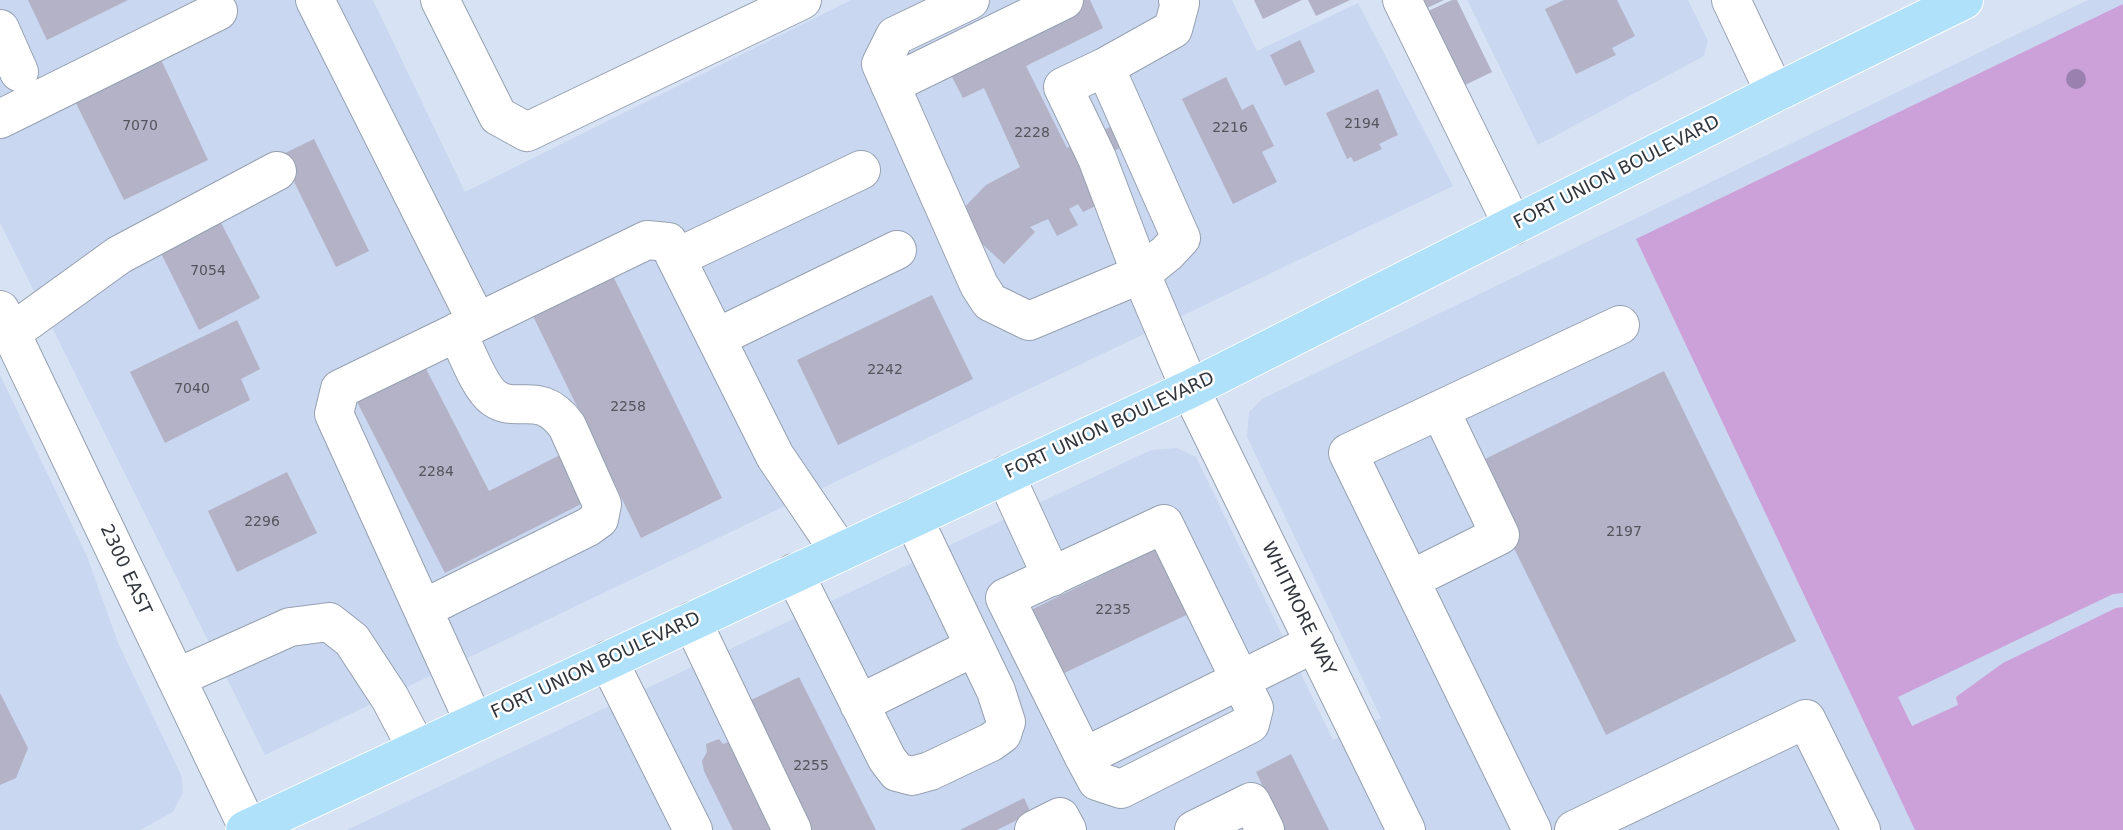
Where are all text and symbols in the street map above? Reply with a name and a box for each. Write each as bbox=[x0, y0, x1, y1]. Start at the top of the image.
street label: FORT UNION BOULEVARD bbox=[1510, 112, 1724, 234]
house number: 2194 bbox=[1344, 116, 1380, 132]
house number: 7070 bbox=[122, 118, 158, 134]
house number: 2216 bbox=[1212, 120, 1248, 136]
house number: 2228 bbox=[1014, 125, 1050, 141]
house number: 7054 bbox=[190, 263, 226, 279]
house number: 2242 bbox=[867, 362, 903, 378]
street label: FORT UNION BOULEVARD bbox=[1002, 368, 1218, 484]
house number: 7040 bbox=[174, 381, 210, 397]
house number: 2258 bbox=[610, 399, 646, 415]
house number: 2284 bbox=[418, 464, 454, 480]
house number: 2296 bbox=[244, 514, 280, 530]
street label: 2300 EAST bbox=[95, 521, 155, 619]
house number: 2197 bbox=[1606, 524, 1642, 540]
street label: WHITMORE WAY bbox=[1256, 539, 1340, 679]
house number: 2235 bbox=[1095, 602, 1131, 618]
street label: FORT UNION BOULEVARD bbox=[488, 608, 704, 724]
house number: 2255 bbox=[793, 758, 829, 774]

